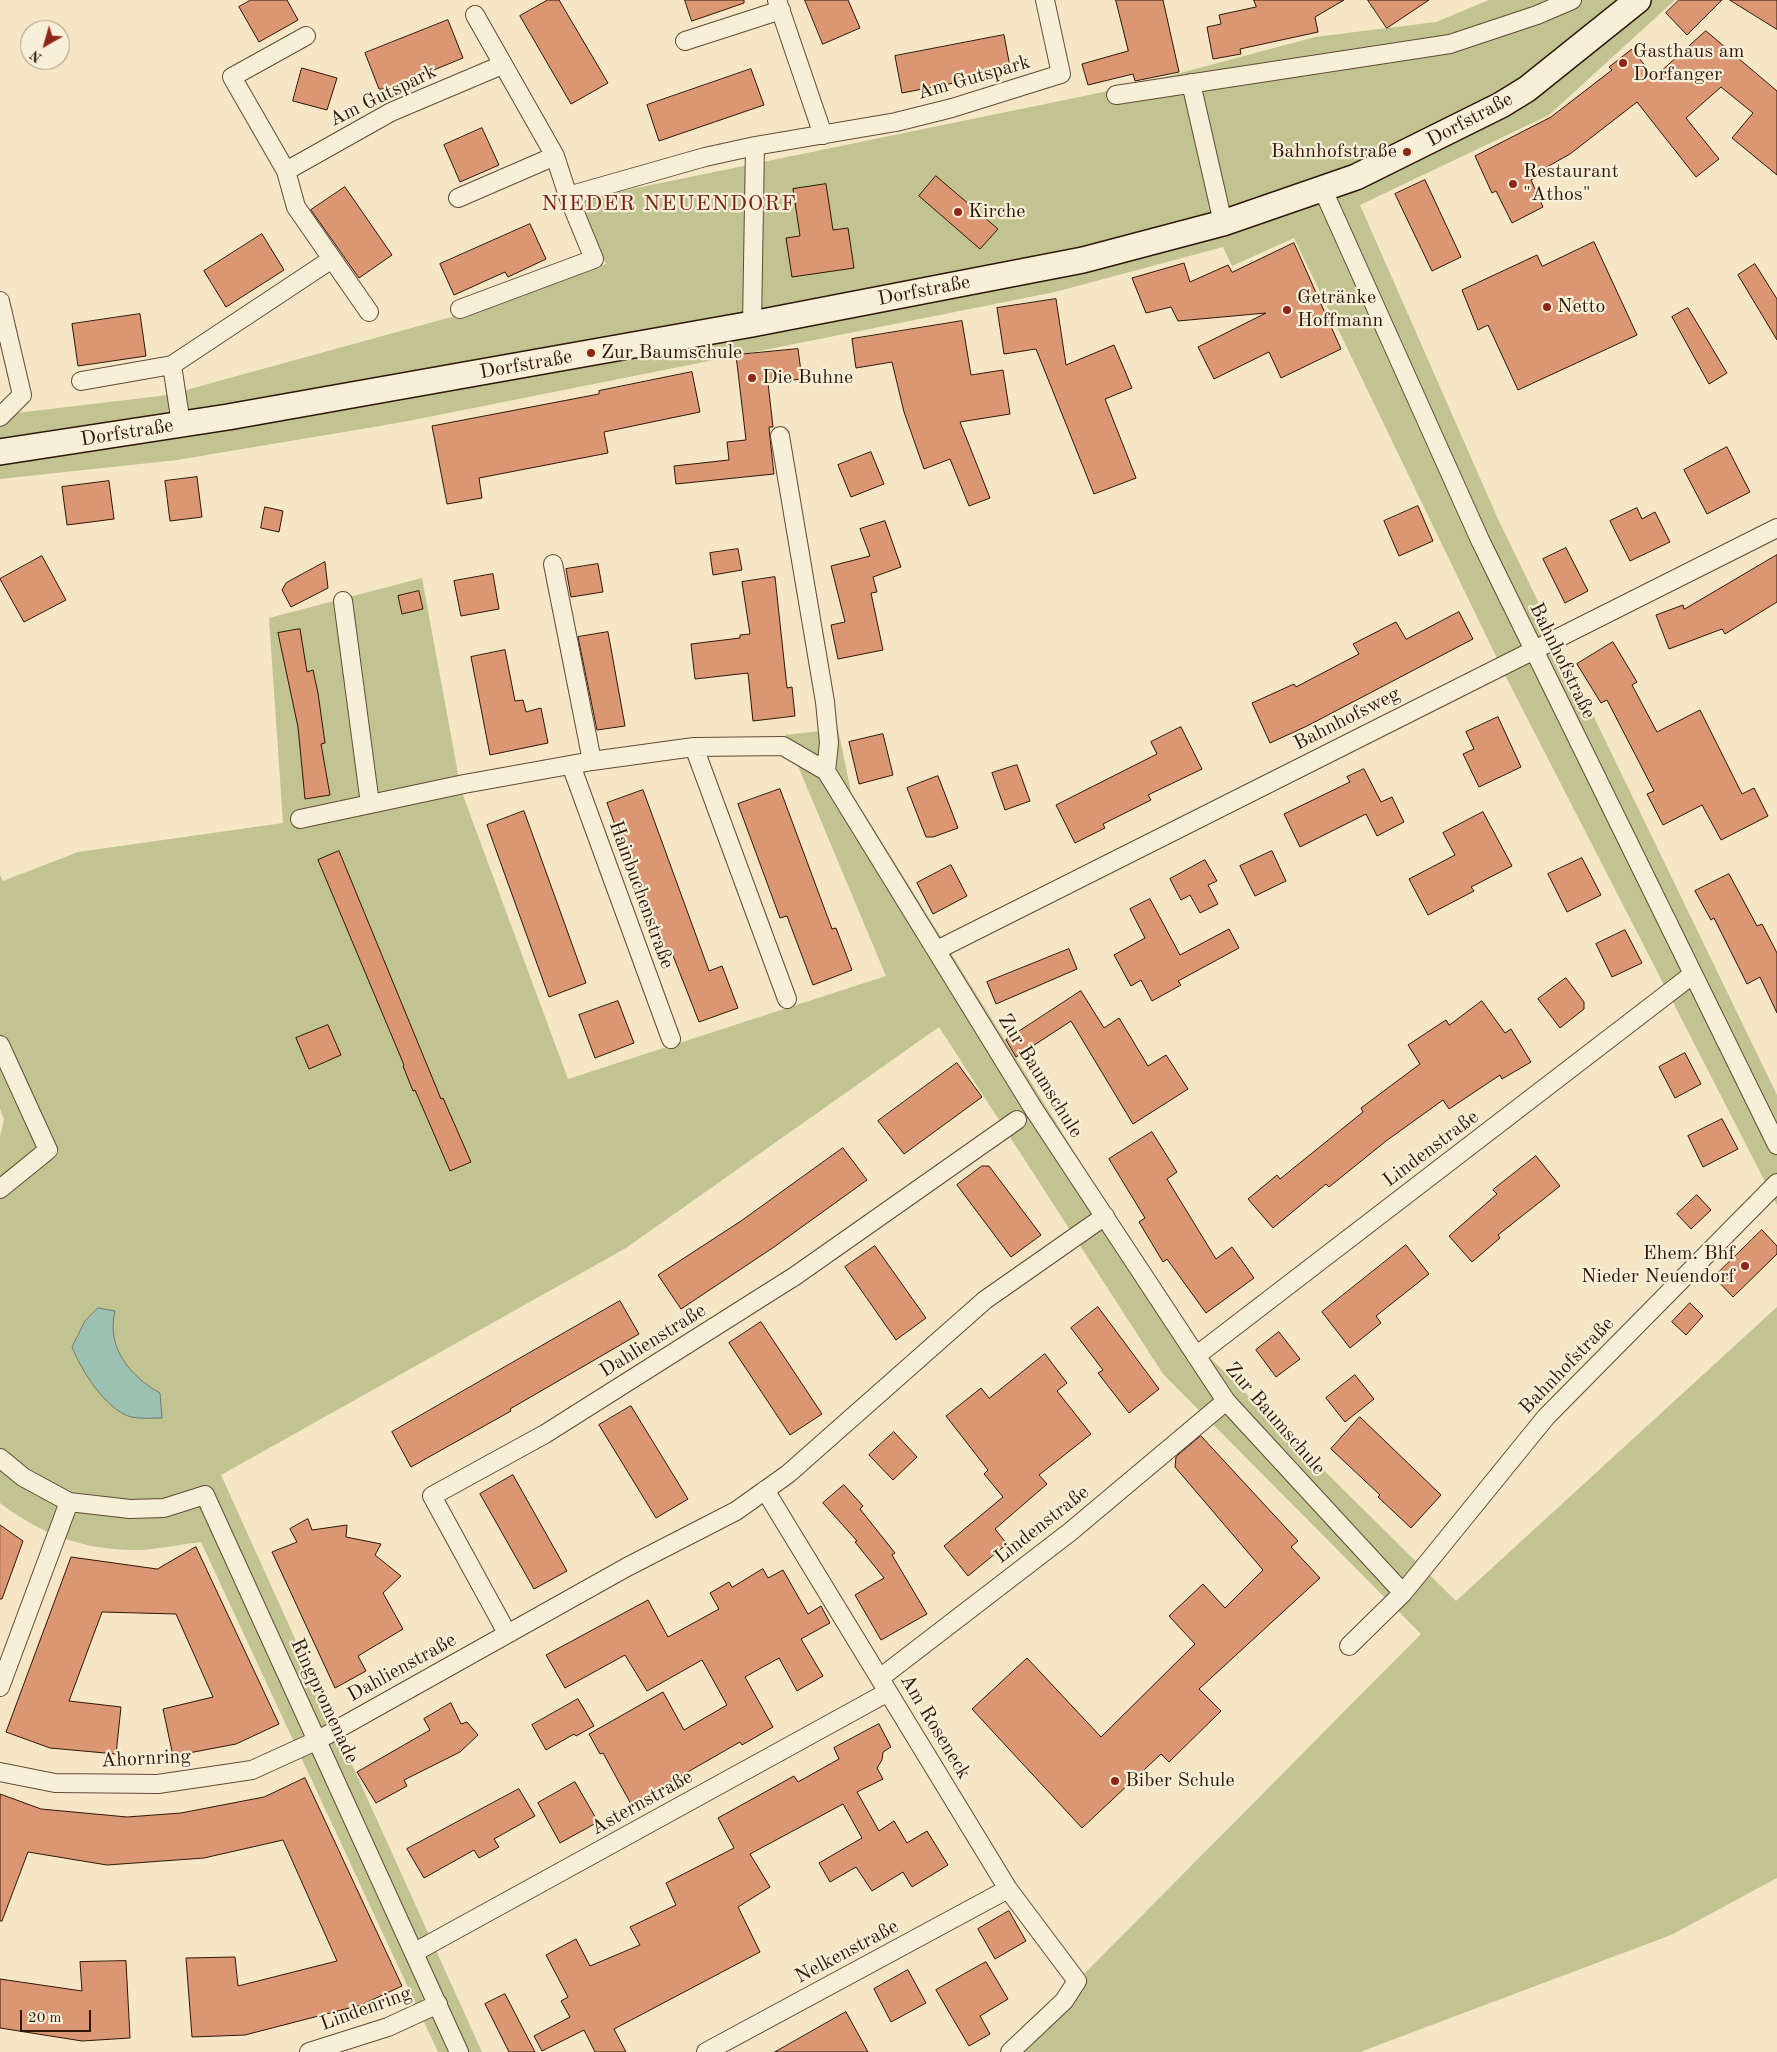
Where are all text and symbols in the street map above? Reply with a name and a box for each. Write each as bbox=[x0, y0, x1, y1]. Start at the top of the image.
north arrow bbox=[20, 20, 70, 70]
place label: Gasthaus am Dorfanger bbox=[1633, 40, 1744, 87]
text: N bbox=[28, 47, 45, 65]
street label: Am Gutspark bbox=[915, 50, 1033, 106]
marker: Gasthaus am Dorfanger bbox=[1617, 57, 1629, 69]
street label: Am Gutspark bbox=[325, 60, 441, 132]
street label: Dorfstraße bbox=[1423, 87, 1517, 153]
place label: Bahnhofstraße bbox=[1271, 140, 1397, 164]
marker: Bahnhofstraße bbox=[1401, 146, 1413, 158]
place label: Restaurant "Athos" bbox=[1523, 160, 1619, 207]
marker: Restaurant "Athos" bbox=[1507, 178, 1519, 190]
district label: NIEDER NEUENDORF bbox=[539, 191, 799, 217]
place label: Kirche bbox=[968, 200, 1026, 224]
marker: Kirche bbox=[952, 206, 964, 218]
street label: Dorfstraße bbox=[876, 270, 972, 312]
place label: Getränke Hoffmann bbox=[1297, 286, 1383, 333]
place label: Netto bbox=[1557, 295, 1606, 319]
marker: Netto bbox=[1541, 301, 1553, 313]
marker: Getränke Hoffmann bbox=[1281, 304, 1293, 316]
place label: Zur Baumschule bbox=[601, 341, 742, 365]
street label: Dorfstraße bbox=[478, 345, 574, 385]
marker: Zur Baumschule bbox=[585, 347, 597, 359]
place label: Die Buhne bbox=[762, 366, 853, 390]
marker: Die Buhne bbox=[746, 372, 758, 384]
street label: Dorfstraße bbox=[79, 414, 175, 452]
street label: Bahnhofstraße bbox=[1524, 599, 1600, 723]
street label: Bahnhofsweg bbox=[1290, 682, 1404, 756]
street label: Hainbuchenstraße bbox=[603, 818, 679, 972]
street label: Zur Baumschule bbox=[992, 1010, 1088, 1142]
street label: Lindenstraße bbox=[1378, 1105, 1484, 1193]
place label: Ehem. Bhf Nieder Neuendorf bbox=[1581, 1242, 1735, 1289]
marker: Ehem. Bhf Nieder Neuendorf bbox=[1739, 1260, 1751, 1272]
street label: Dahlienstraße bbox=[595, 1299, 711, 1383]
street label: Bahnhofstraße bbox=[1515, 1312, 1619, 1420]
street label: Zur Baumschule bbox=[1220, 1358, 1330, 1480]
street label: Lindenstraße bbox=[990, 1481, 1094, 1569]
street label: Dahlienstraße bbox=[343, 1628, 461, 1708]
street label: Ringpromenade bbox=[285, 1635, 363, 1767]
street label: Am Roseneck bbox=[894, 1670, 976, 1784]
street label: Ahornring bbox=[100, 1745, 192, 1773]
street label: Asternstraße bbox=[587, 1765, 697, 1841]
place label: Biber Schule bbox=[1125, 1769, 1235, 1793]
marker: Biber Schule bbox=[1109, 1775, 1121, 1787]
street label: Nelkenstraße bbox=[791, 1915, 903, 1989]
street label: Lindenring bbox=[317, 1981, 415, 2037]
scale bar bbox=[22, 2000, 94, 2032]
text: 20 m bbox=[28, 2011, 62, 2026]

